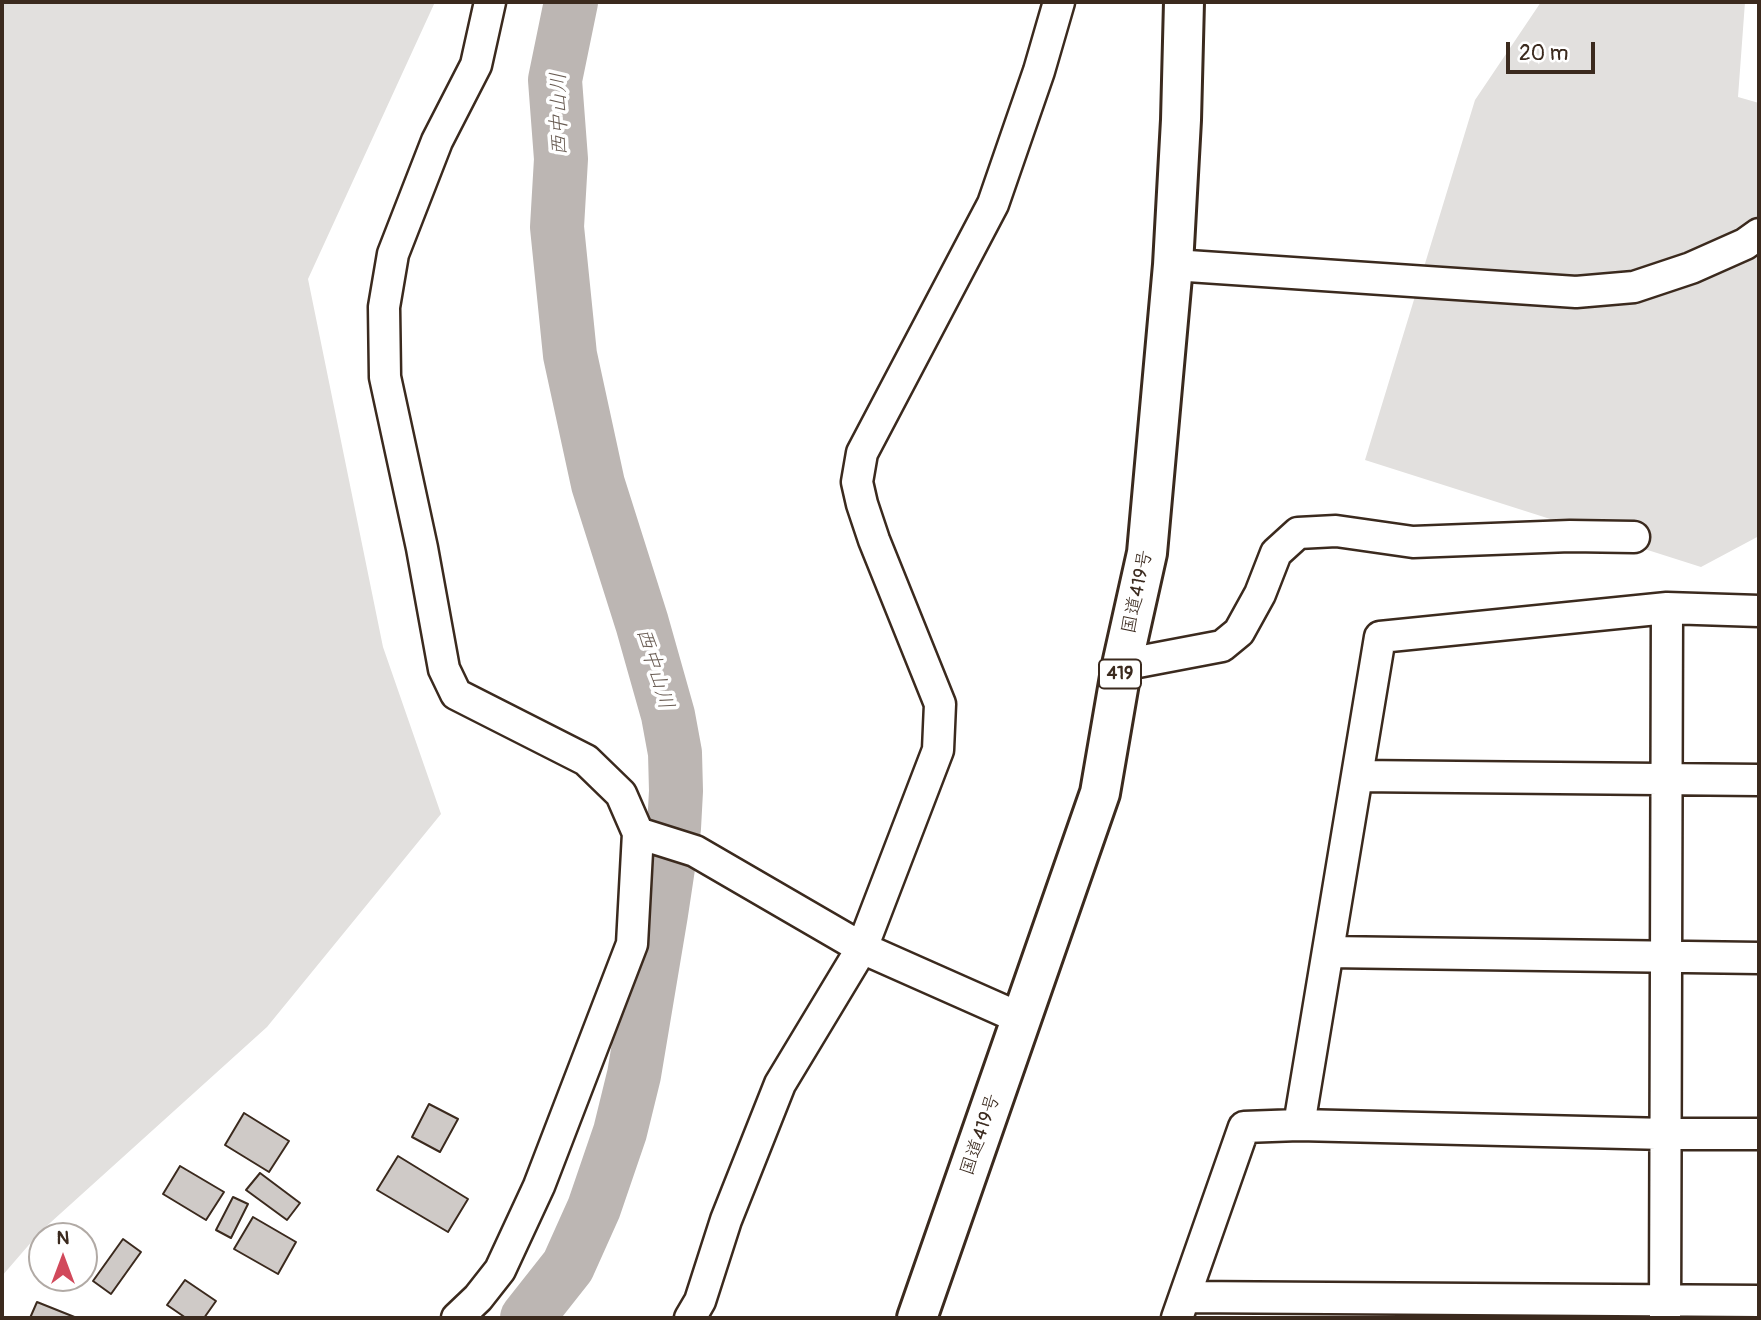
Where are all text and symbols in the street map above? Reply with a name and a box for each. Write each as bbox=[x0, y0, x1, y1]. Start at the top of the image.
scale bar bbox=[1509, 28, 1598, 72]
text: 20 m bbox=[1519, 40, 1568, 67]
water label: 西中山川 bbox=[547, 72, 573, 156]
street label: 国道419号 bbox=[1118, 548, 1158, 636]
water label: 西中山川 bbox=[630, 625, 678, 713]
road number: 419 bbox=[1099, 660, 1141, 688]
street label: 国道419号 bbox=[956, 1091, 1006, 1179]
north arrow bbox=[28, 1222, 98, 1292]
text: N bbox=[57, 1226, 69, 1250]

